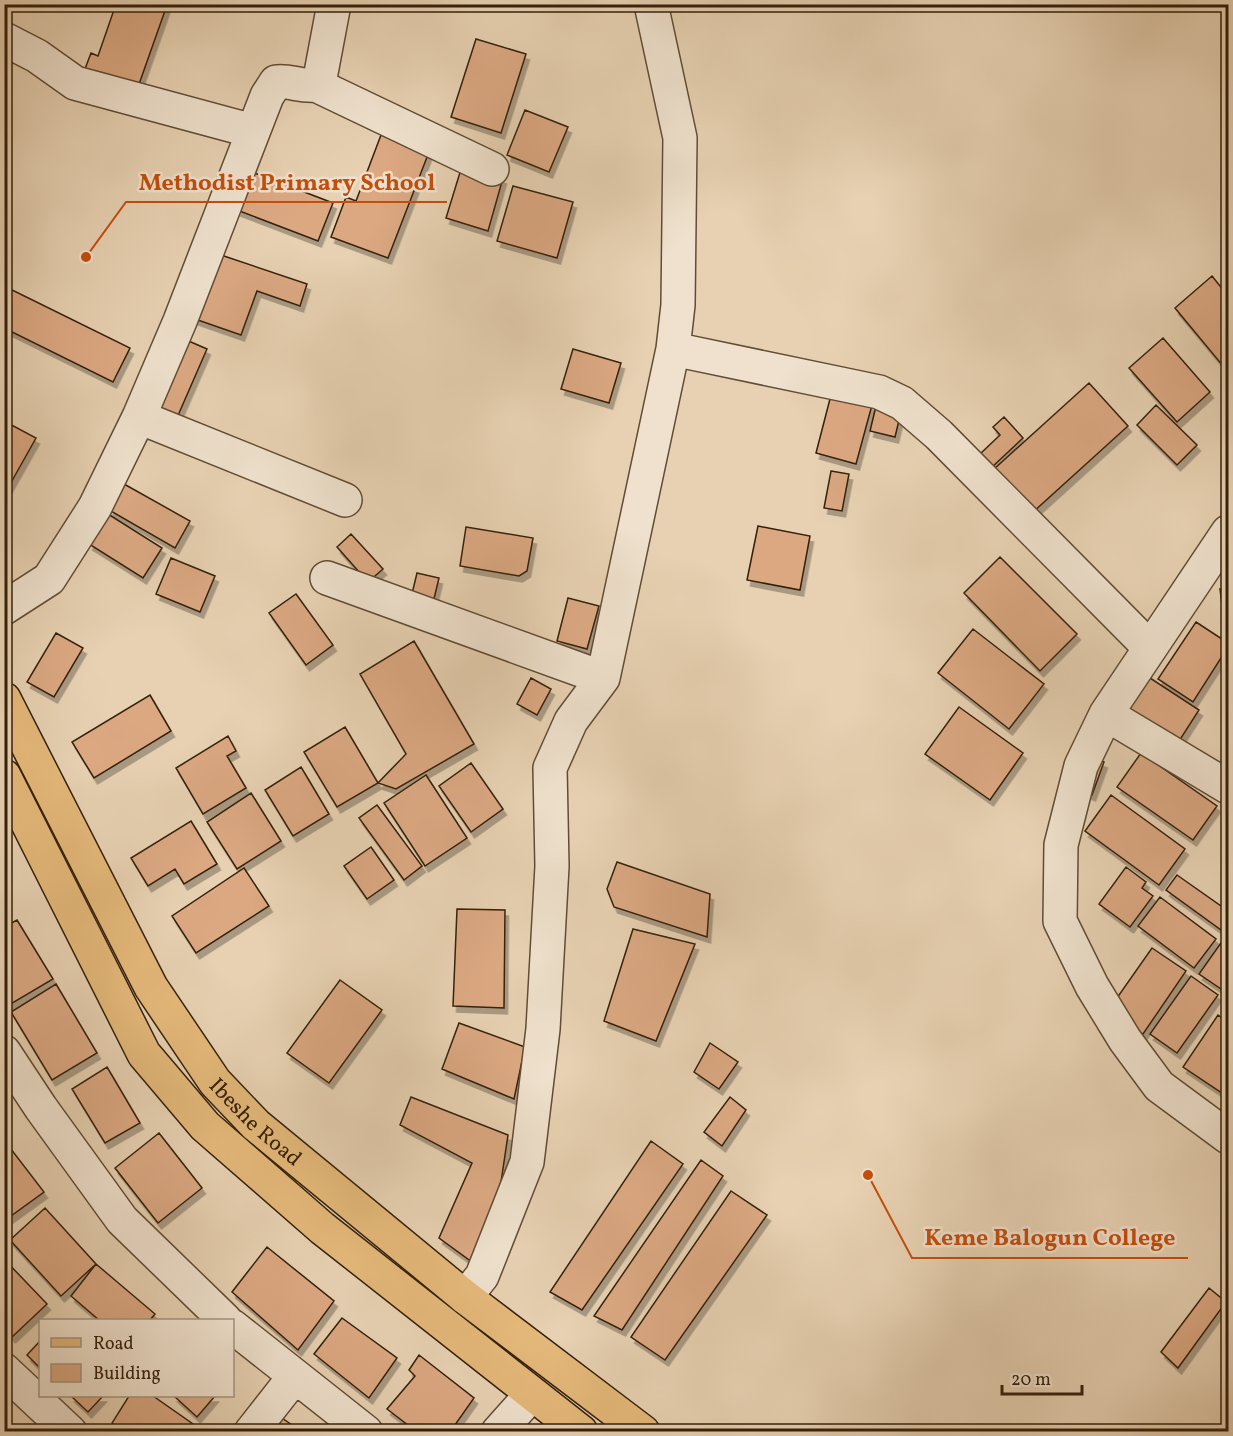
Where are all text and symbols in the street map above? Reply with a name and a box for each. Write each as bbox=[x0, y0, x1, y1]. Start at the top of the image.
callout: Methodist Primary School bbox=[126, 160, 447, 202]
text: Methodist Primary School bbox=[139, 167, 435, 201]
street label: Ibeshe Road bbox=[201, 1072, 308, 1175]
callout: Keme Balogun College bbox=[912, 1216, 1188, 1258]
text: Keme Balogun College bbox=[924, 1222, 1176, 1256]
legend bbox=[39, 1319, 234, 1397]
text: Road bbox=[93, 1332, 134, 1357]
scale bar bbox=[1002, 1358, 1082, 1396]
text: Building bbox=[93, 1362, 161, 1387]
text: 20 m bbox=[1011, 1368, 1051, 1393]

